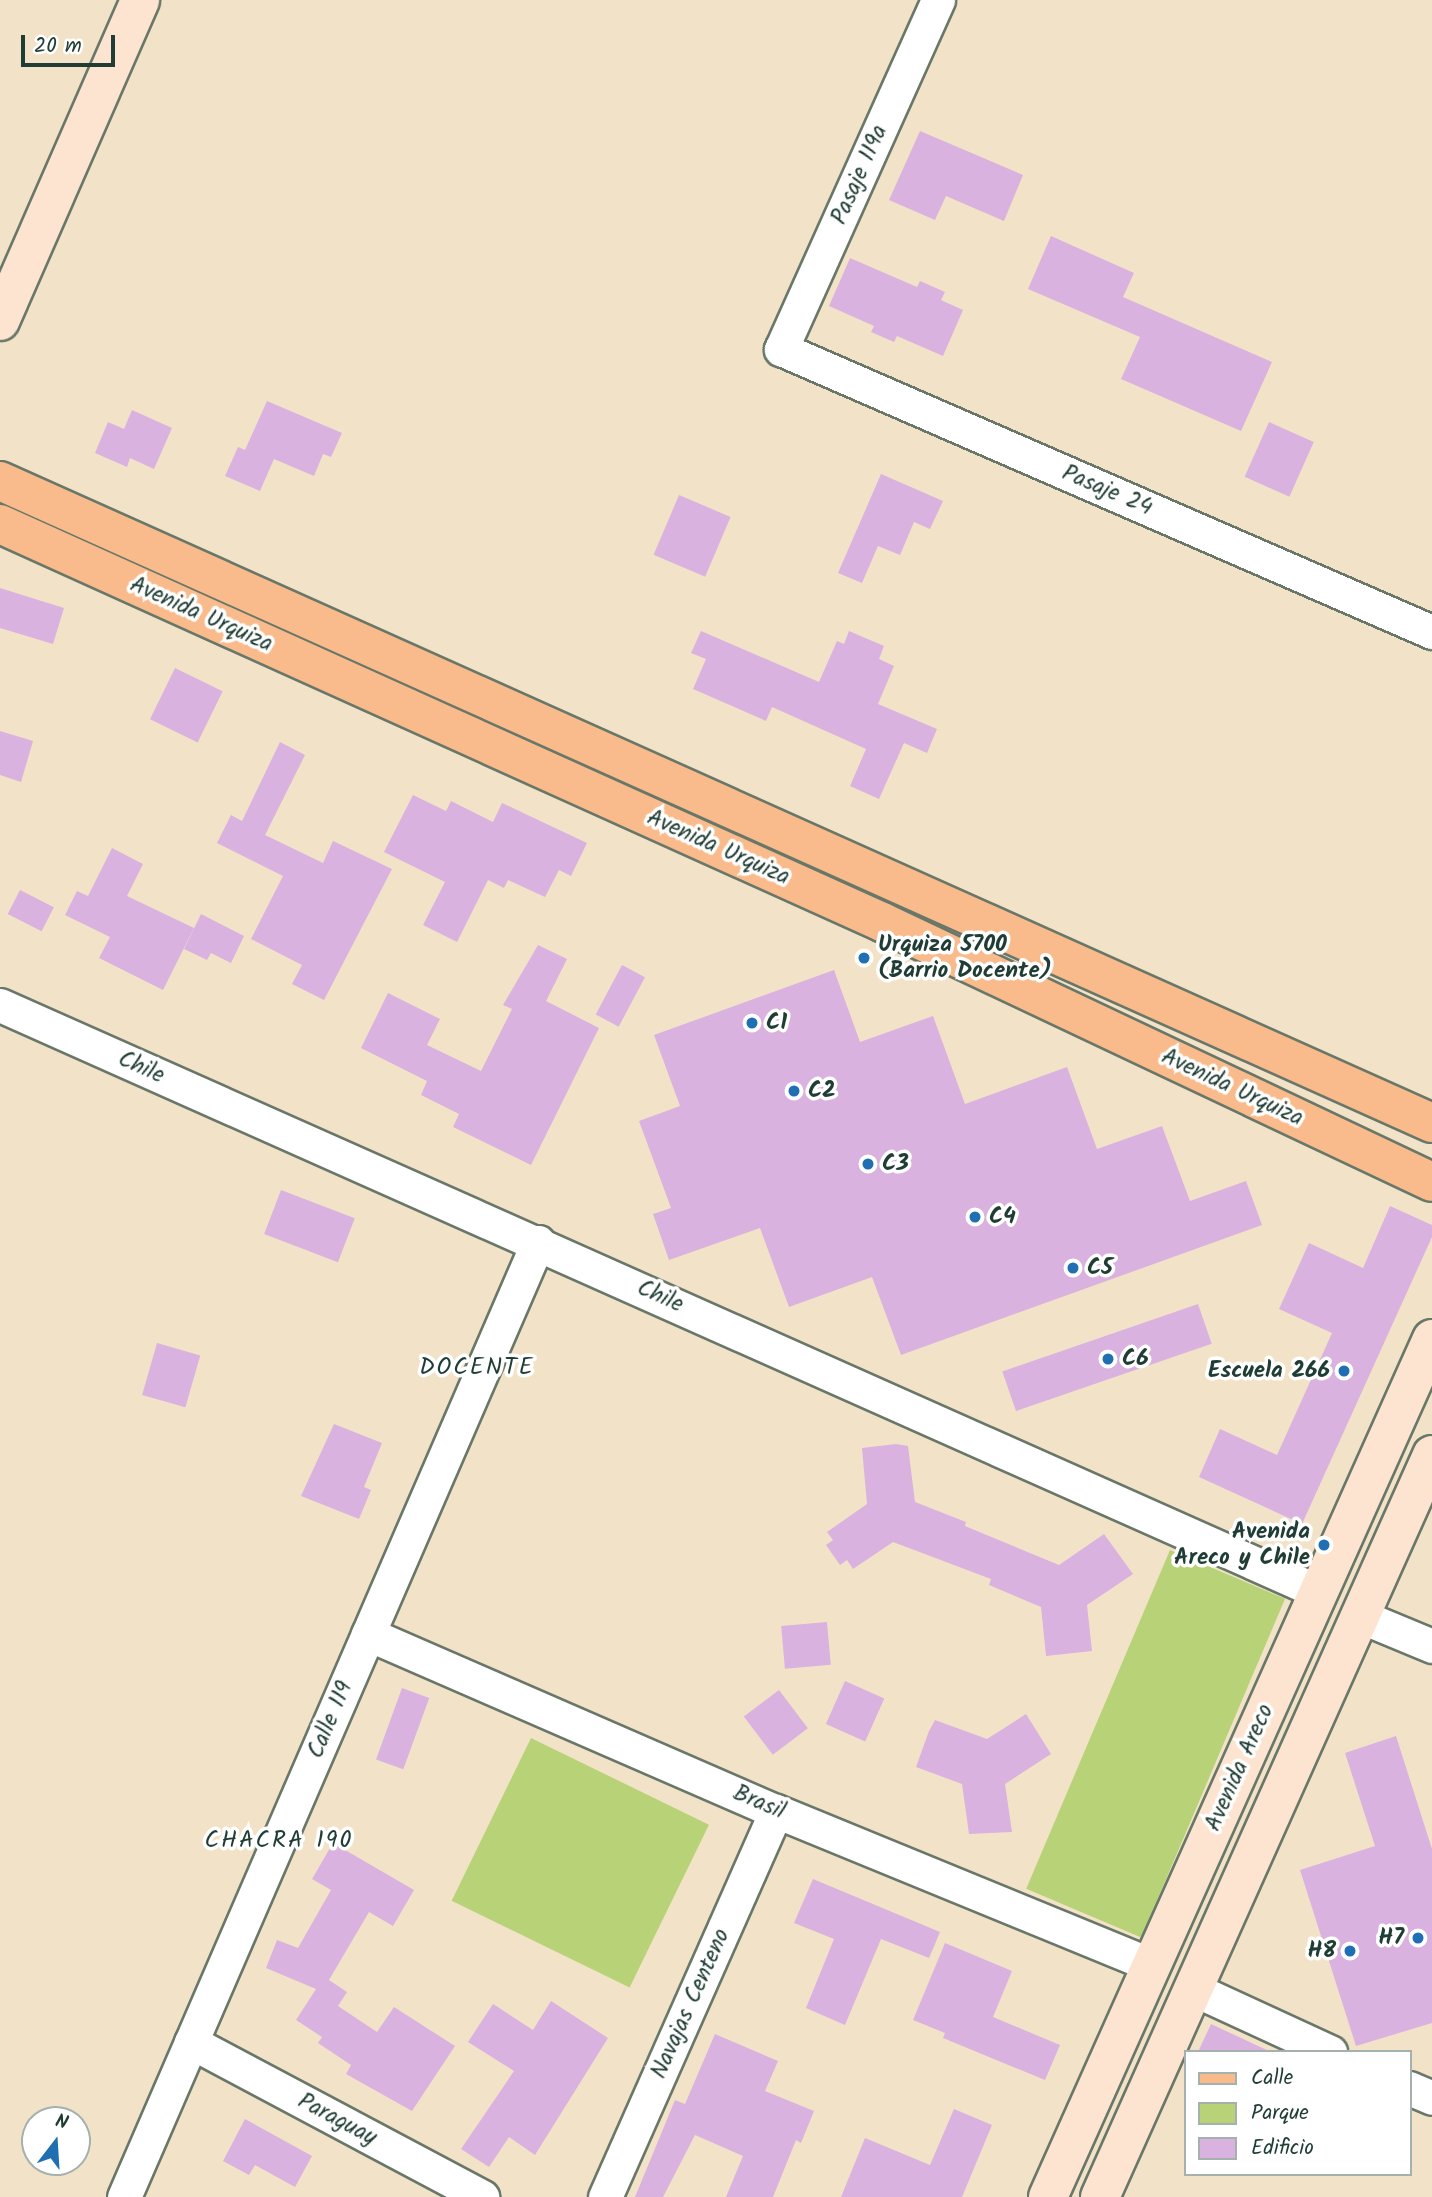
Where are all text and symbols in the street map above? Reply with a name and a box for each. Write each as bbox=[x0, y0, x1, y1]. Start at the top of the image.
scale bar bbox=[24, 21, 119, 65]
text: 20 m bbox=[34, 30, 82, 63]
street label: Pasaje 119a bbox=[826, 121, 894, 229]
street label: Pasaje 24 bbox=[1058, 460, 1156, 522]
street label: Avenida Urquiza bbox=[126, 571, 276, 659]
street label: Avenida Urquiza bbox=[643, 804, 793, 892]
place label: Urquiza 5700 (Barrio Docente) bbox=[878, 931, 1052, 985]
marker: Urquiza 5700 (Barrio Docente) bbox=[856, 950, 872, 966]
place label: C1 bbox=[766, 1009, 787, 1037]
marker: C1 bbox=[744, 1015, 760, 1031]
street label: Avenida Urquiza bbox=[1157, 1043, 1307, 1133]
street label: Chile bbox=[114, 1046, 168, 1090]
place label: C2 bbox=[808, 1077, 836, 1105]
marker: C2 bbox=[786, 1083, 802, 1099]
place label: C3 bbox=[882, 1150, 909, 1178]
marker: C3 bbox=[860, 1156, 876, 1172]
place label: C4 bbox=[989, 1203, 1016, 1231]
marker: C4 bbox=[967, 1209, 983, 1225]
place label: C5 bbox=[1087, 1254, 1113, 1282]
marker: C5 bbox=[1065, 1260, 1081, 1276]
street label: Chile bbox=[633, 1275, 687, 1319]
place label: C6 bbox=[1122, 1345, 1149, 1373]
marker: C6 bbox=[1100, 1351, 1116, 1367]
district label: DOCENTE bbox=[420, 1354, 534, 1382]
place label: Escuela 266 bbox=[1208, 1357, 1330, 1385]
marker: Escuela 266 bbox=[1336, 1363, 1352, 1379]
place label: Avenida Areco y Chile bbox=[1174, 1518, 1310, 1572]
marker: Avenida Areco y Chile bbox=[1316, 1537, 1332, 1553]
street label: Calle 119 bbox=[302, 1677, 360, 1763]
street label: Avenida Areco bbox=[1200, 1700, 1280, 1836]
street label: Brasil bbox=[729, 1780, 789, 1826]
district label: CHACRA 190 bbox=[206, 1827, 352, 1855]
place label: H7 bbox=[1378, 1924, 1404, 1952]
street label: Navajas Centeno bbox=[646, 1925, 736, 2083]
marker: H7 bbox=[1410, 1930, 1426, 1946]
place label: H8 bbox=[1307, 1937, 1336, 1965]
marker: H8 bbox=[1342, 1943, 1358, 1959]
legend bbox=[1184, 2050, 1411, 2176]
text: Calle bbox=[1251, 2062, 1293, 2095]
street label: Paraguay bbox=[293, 2088, 381, 2152]
text: Parque bbox=[1251, 2097, 1309, 2130]
north arrow bbox=[21, 2106, 91, 2176]
text: N bbox=[51, 2107, 72, 2139]
text: Edificio bbox=[1251, 2132, 1314, 2165]

